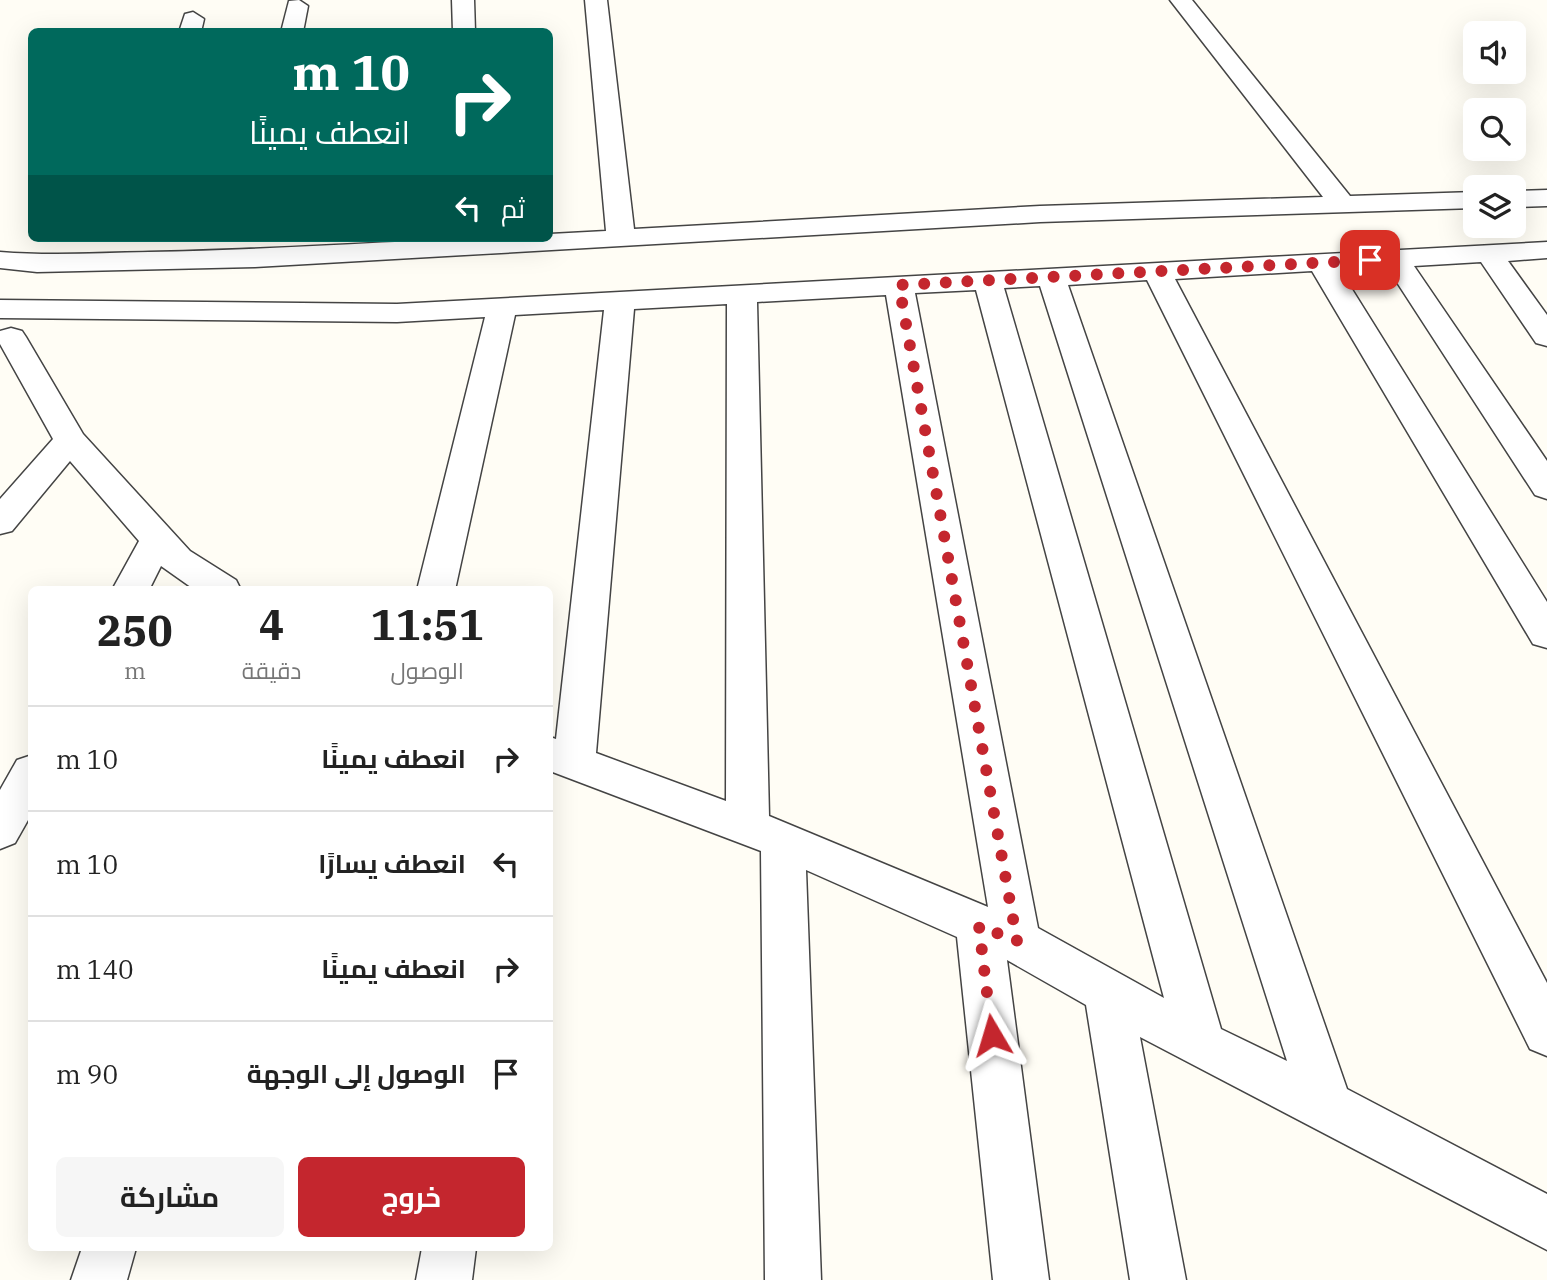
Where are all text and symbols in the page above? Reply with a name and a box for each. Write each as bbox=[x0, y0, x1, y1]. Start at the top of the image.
map controls bbox=[1463, 21, 1526, 238]
button: sound bbox=[1463, 21, 1526, 84]
text: 10 m bbox=[292, 40, 410, 103]
icon: right bbox=[434, 56, 525, 147]
button: search bbox=[1463, 98, 1526, 161]
text: انعطف يمينًا bbox=[249, 111, 410, 153]
button: layers bbox=[1463, 175, 1526, 238]
icon: left bbox=[449, 189, 487, 227]
text: ثم bbox=[501, 191, 525, 225]
pin bbox=[1340, 230, 1400, 290]
icon: arrive bbox=[1351, 241, 1389, 279]
text: 4 bbox=[259, 597, 284, 652]
text: 11:51 bbox=[370, 597, 484, 652]
text: 250 bbox=[97, 603, 173, 658]
text: m bbox=[124, 655, 146, 685]
text: دقيقة bbox=[242, 655, 301, 685]
text: الوصول bbox=[391, 655, 464, 685]
icon: right bbox=[487, 740, 525, 778]
text: انعطف يمينًا bbox=[321, 741, 466, 775]
text: 10 m bbox=[56, 742, 118, 776]
icon: left bbox=[487, 845, 525, 883]
text: انعطف يسارًا bbox=[318, 846, 466, 880]
text: 10 m bbox=[56, 847, 118, 881]
icon: right bbox=[487, 950, 525, 988]
text: انعطف يمينًا bbox=[321, 951, 466, 985]
text: 140 m bbox=[56, 952, 134, 986]
position arrow bbox=[955, 998, 1029, 1072]
icon: arrive bbox=[487, 1055, 525, 1093]
text: الوصول إلى الوجهة bbox=[247, 1056, 466, 1090]
text: 90 m bbox=[56, 1057, 118, 1091]
button: مشاركة bbox=[56, 1157, 284, 1237]
button: خروج bbox=[298, 1157, 525, 1237]

